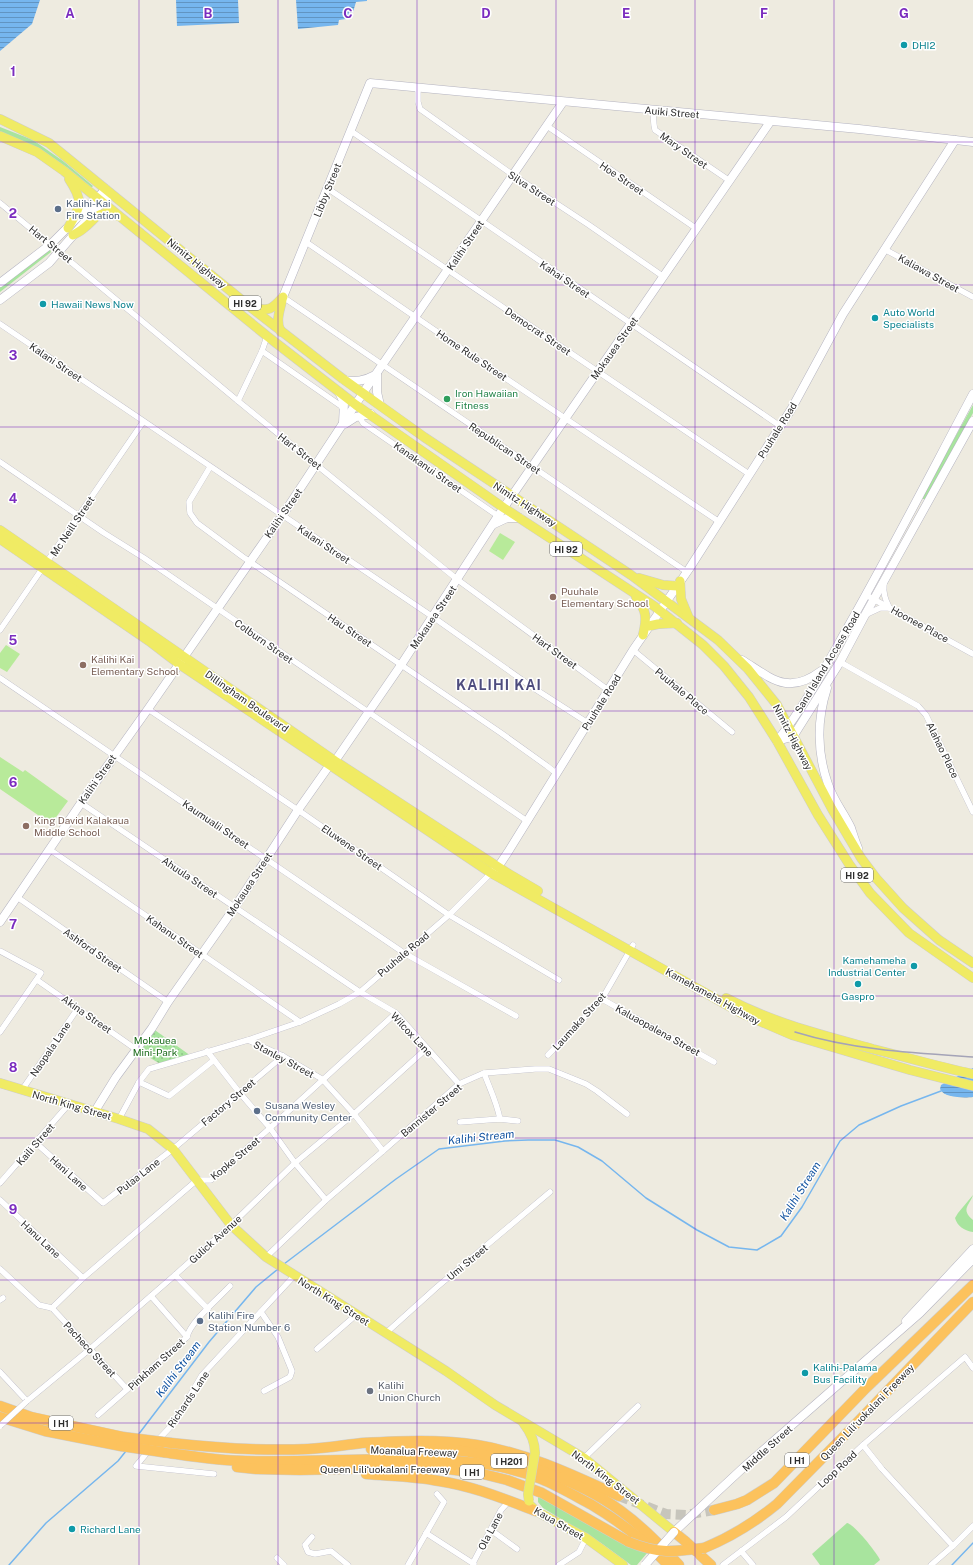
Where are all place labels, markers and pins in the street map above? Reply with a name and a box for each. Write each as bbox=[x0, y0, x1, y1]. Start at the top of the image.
place label: DHI2 bbox=[912, 39, 935, 51]
marker: DHI2 bbox=[899, 40, 909, 50]
place label: Kalihi-Kai Fire Station bbox=[66, 197, 120, 221]
marker: Kalihi-Kai Fire Station bbox=[53, 204, 63, 214]
place label: Hawaii News Now bbox=[51, 298, 134, 310]
marker: Hawaii News Now bbox=[38, 299, 48, 309]
place label: Auto World Specialists bbox=[883, 306, 935, 330]
marker: Auto World Specialists bbox=[870, 313, 880, 323]
place label: Iron Hawaiian Fitness bbox=[455, 387, 518, 411]
marker: Iron Hawaiian Fitness bbox=[442, 394, 452, 404]
place label: Puuhale Elementary School bbox=[561, 585, 649, 609]
marker: Puuhale Elementary School bbox=[548, 592, 558, 602]
place label: Kalihi Kai Elementary School bbox=[91, 653, 179, 677]
marker: Kalihi Kai Elementary School bbox=[78, 660, 88, 670]
place label: King David Kalakaua Middle School bbox=[34, 814, 129, 838]
marker: King David Kalakaua Middle School bbox=[21, 821, 31, 831]
place label: Kamehameha Industrial Center bbox=[828, 954, 906, 978]
marker: Kamehameha Industrial Center bbox=[909, 961, 919, 971]
marker: Gaspro bbox=[853, 979, 863, 989]
place label: Gaspro bbox=[841, 990, 875, 1002]
place label: Susana Wesley Community Center bbox=[265, 1099, 352, 1123]
marker: Susana Wesley Community Center bbox=[252, 1106, 262, 1116]
place label: Kalihi Fire Station Number 6 bbox=[208, 1309, 290, 1333]
marker: Kalihi Fire Station Number 6 bbox=[195, 1316, 205, 1326]
place label: Kalihi-Palama Bus Facility bbox=[813, 1361, 877, 1385]
marker: Kalihi-Palama Bus Facility bbox=[800, 1368, 810, 1378]
place label: Kalihi Union Church bbox=[378, 1379, 441, 1403]
marker: Kalihi Union Church bbox=[365, 1386, 375, 1396]
place label: Richard Lane bbox=[80, 1523, 141, 1535]
marker: Richard Lane bbox=[67, 1524, 77, 1534]

